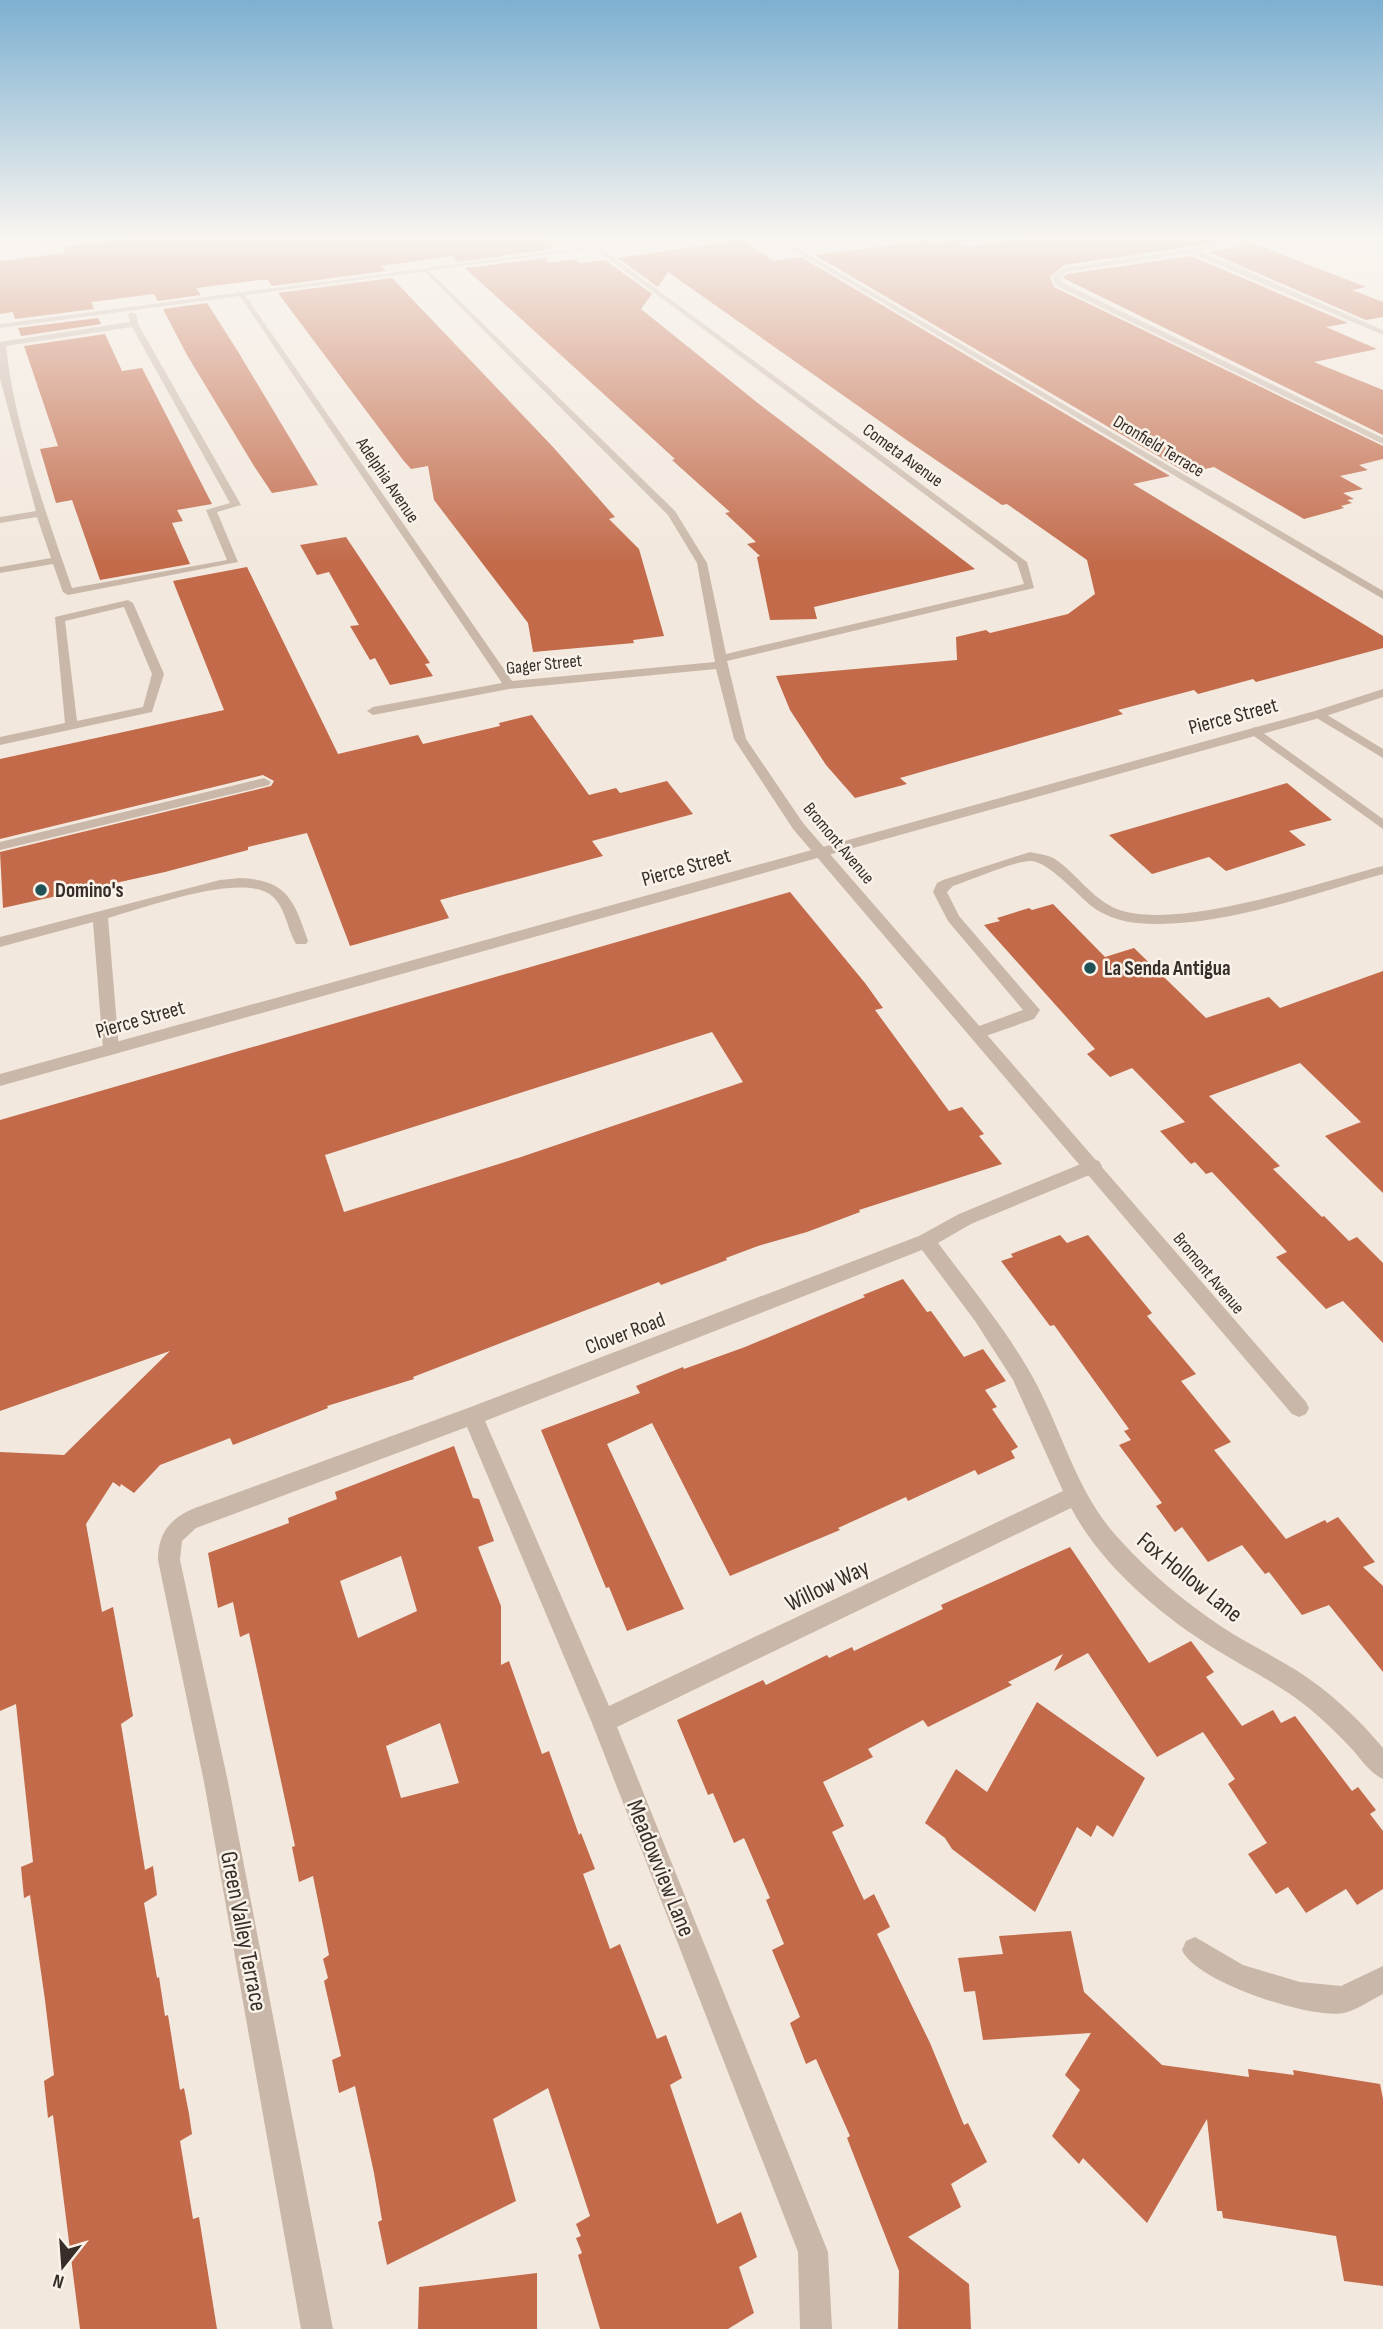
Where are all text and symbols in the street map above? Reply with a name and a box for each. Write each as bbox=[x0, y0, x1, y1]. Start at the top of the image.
street label: Dronfield Terrace bbox=[1109, 411, 1208, 482]
street label: Cometa Avenue bbox=[859, 419, 947, 492]
street label: Adelphia Avenue bbox=[351, 433, 424, 527]
street label: Gager Street bbox=[505, 650, 584, 679]
street label: Pierce Street bbox=[1186, 693, 1280, 740]
street label: Bromont Avenue bbox=[799, 798, 879, 888]
street label: Pierce Street bbox=[639, 843, 733, 892]
place label: Domino's bbox=[55, 878, 124, 903]
marker: Domino's bbox=[33, 882, 49, 898]
place label: La Senda Antigua bbox=[1104, 956, 1231, 981]
marker: La Senda Antigua bbox=[1082, 960, 1098, 976]
street label: Pierce Street bbox=[93, 995, 187, 1044]
street label: Bromont Avenue bbox=[1169, 1228, 1249, 1318]
street label: Clover Road bbox=[582, 1307, 669, 1360]
street label: Fox Hollow Lane bbox=[1131, 1526, 1248, 1629]
street label: Willow Way bbox=[781, 1553, 874, 1618]
street label: Meadowview Lane bbox=[620, 1795, 701, 1941]
street label: Green Valley Terrace bbox=[214, 1849, 273, 2014]
north arrow bbox=[28, 2231, 98, 2301]
text: N bbox=[50, 2268, 67, 2293]

